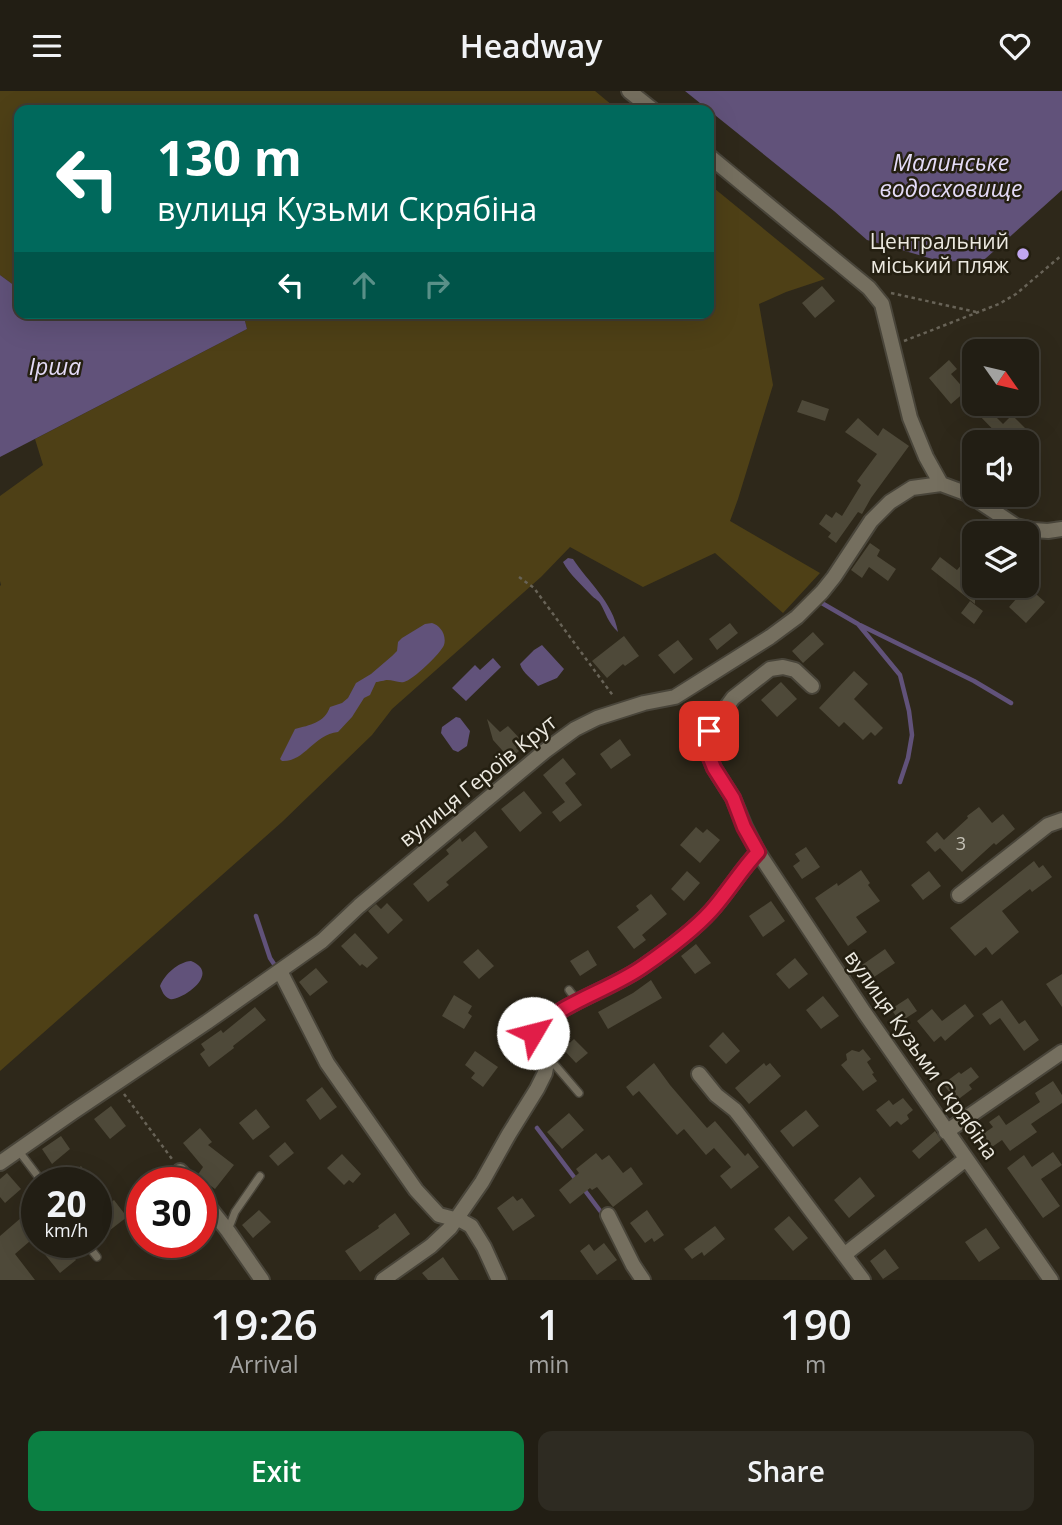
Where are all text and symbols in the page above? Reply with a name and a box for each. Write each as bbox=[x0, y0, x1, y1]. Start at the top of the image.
text: Headway bbox=[460, 24, 602, 67]
icon: menu bbox=[28, 27, 66, 65]
icon: heart bbox=[996, 27, 1034, 65]
text: 130 m bbox=[157, 124, 302, 190]
icon: left bbox=[42, 133, 133, 224]
water label: Малинське водосховище bbox=[879, 146, 1023, 204]
text: вулиця Кузьми Скрябіна bbox=[157, 187, 537, 230]
place label: Центральний міський пляж bbox=[870, 227, 1010, 279]
marker: Центральний міський пляж bbox=[1015, 246, 1031, 262]
icon: left bbox=[272, 266, 310, 304]
icon: ahead bbox=[345, 266, 383, 304]
icon: right bbox=[418, 266, 456, 304]
north arrow bbox=[962, 339, 1040, 417]
map controls bbox=[962, 339, 1039, 598]
water label: Ірша bbox=[29, 350, 81, 382]
button: sound bbox=[962, 430, 1039, 507]
button: layers bbox=[962, 521, 1039, 598]
pin bbox=[679, 701, 739, 761]
street label: вулиця Героїв Крут bbox=[393, 708, 562, 853]
icon: arrive bbox=[690, 712, 728, 750]
house number: 3 bbox=[956, 831, 966, 855]
street label: вулиця Кузьми Скрябіна bbox=[839, 944, 1005, 1165]
position arrow bbox=[496, 996, 570, 1070]
speed limit sign: 30 bbox=[126, 1167, 217, 1258]
text: 20 bbox=[46, 1180, 87, 1227]
text: km/h bbox=[45, 1218, 88, 1242]
text: 19:26 bbox=[210, 1295, 318, 1352]
text: 1 bbox=[537, 1295, 561, 1352]
text: 190 bbox=[780, 1295, 852, 1352]
text: Arrival bbox=[229, 1348, 299, 1380]
text: min bbox=[528, 1348, 569, 1380]
text: m bbox=[805, 1348, 826, 1380]
button: Exit bbox=[28, 1431, 524, 1511]
button: Share bbox=[538, 1431, 1034, 1511]

